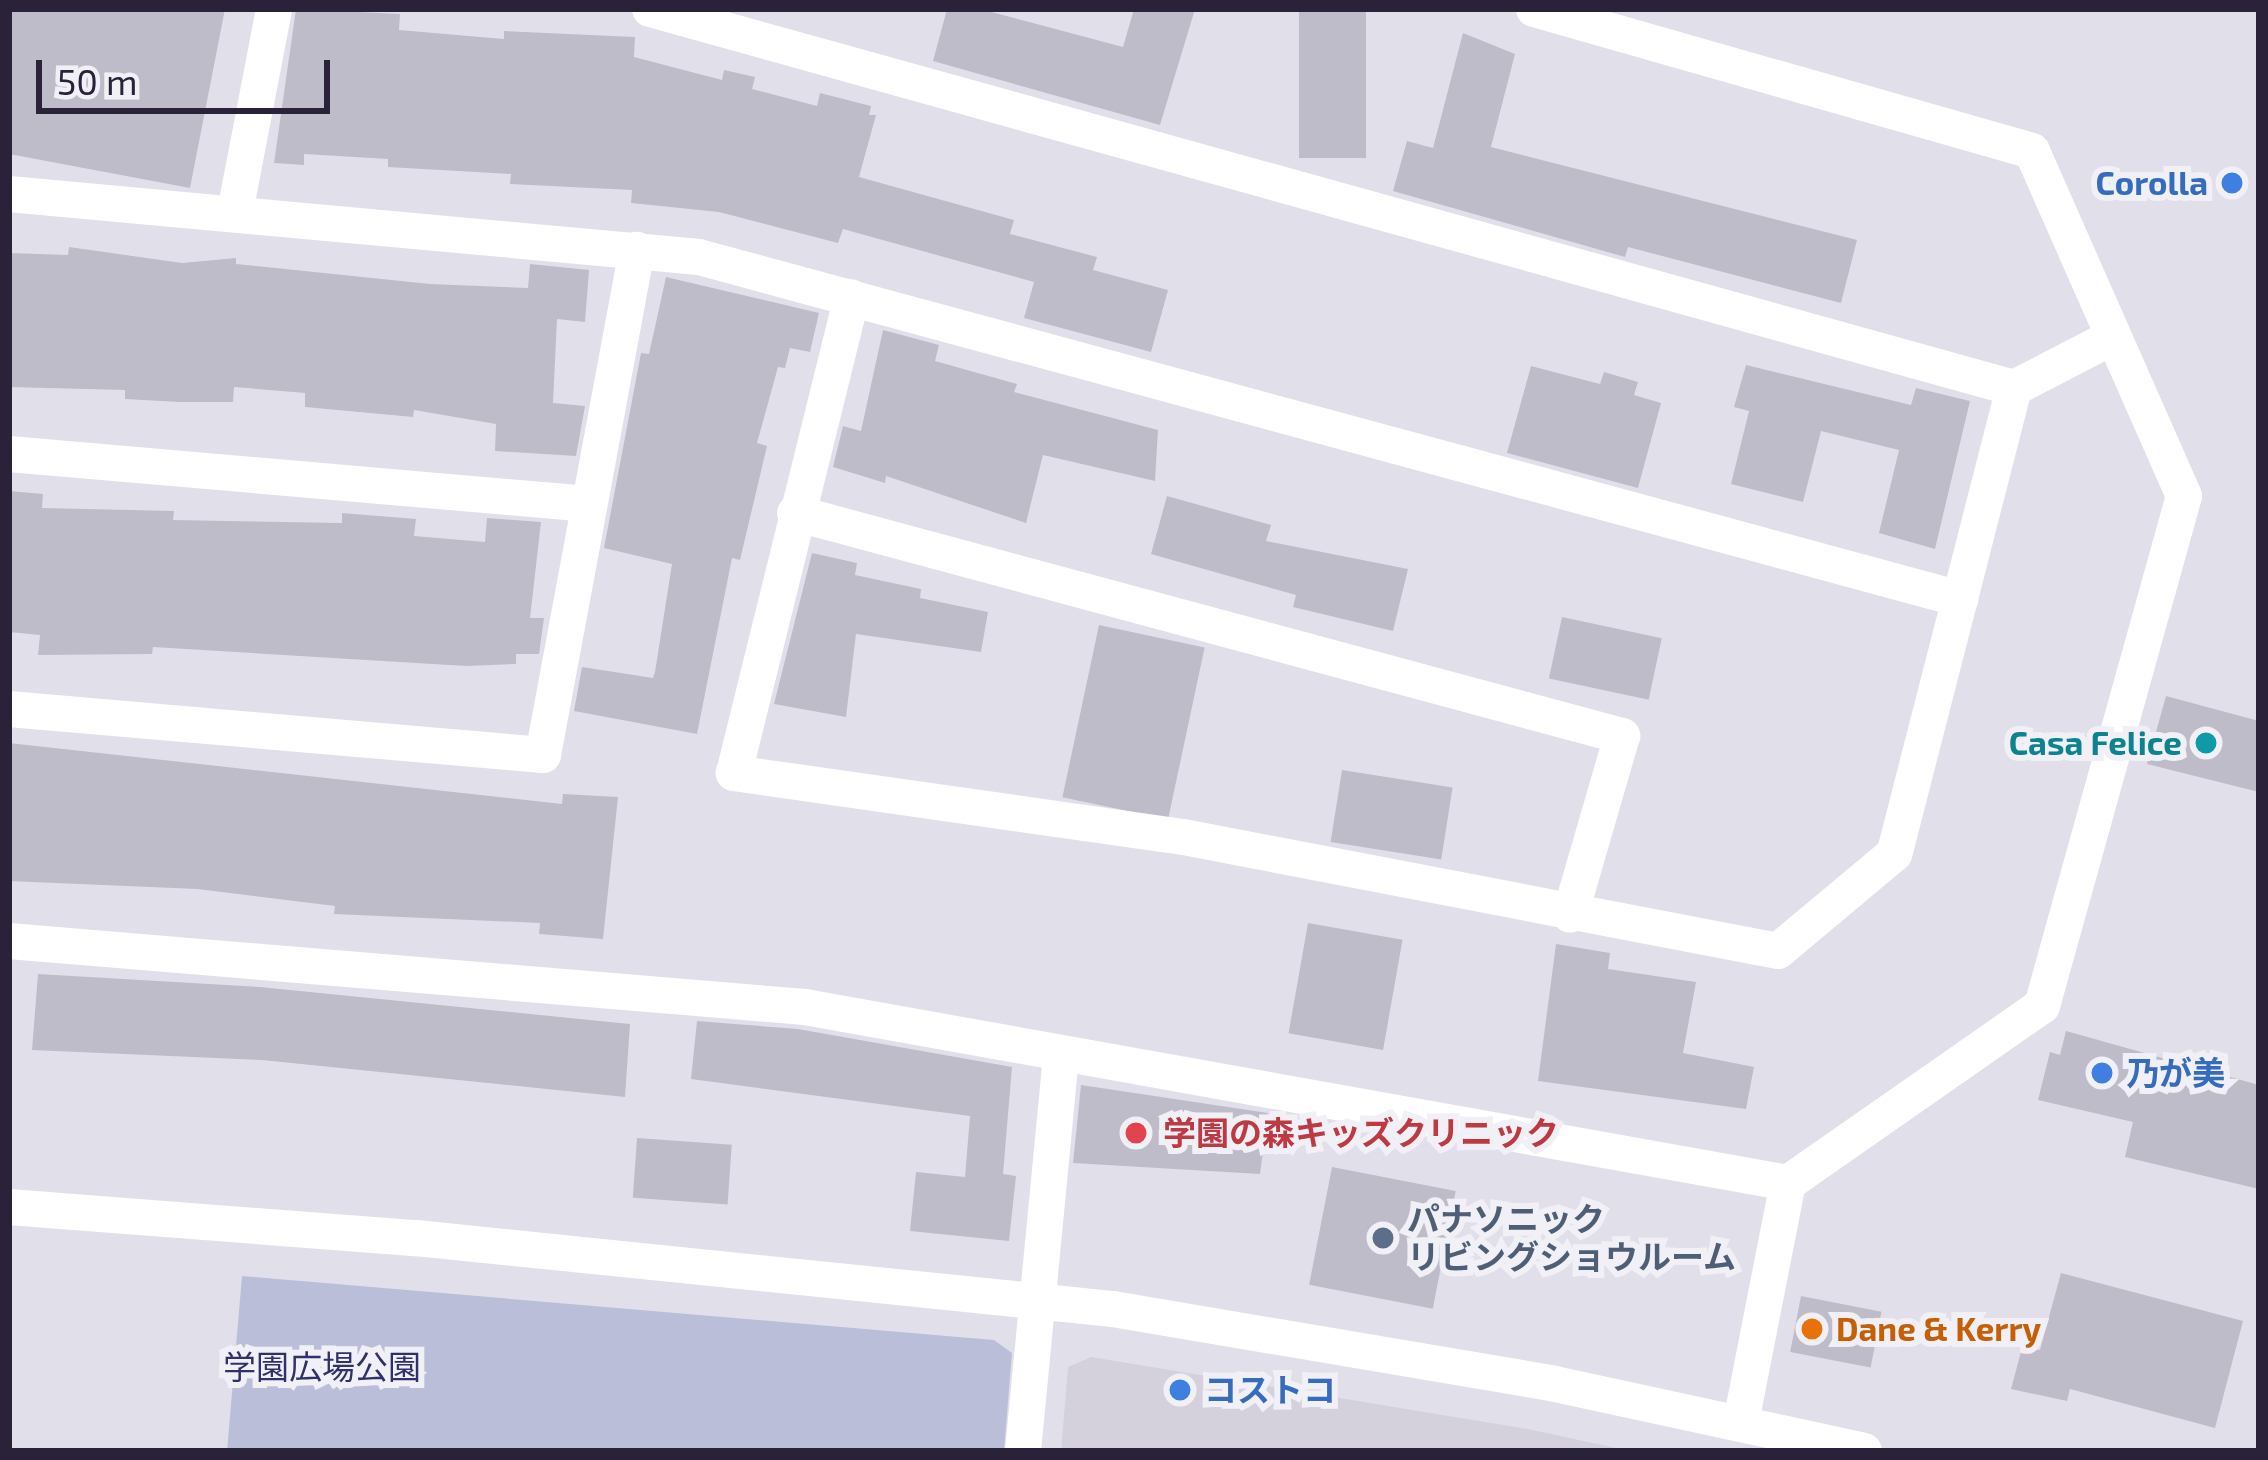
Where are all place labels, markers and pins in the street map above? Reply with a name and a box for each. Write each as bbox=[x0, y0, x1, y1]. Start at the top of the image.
place label: Corolla bbox=[2095, 163, 2208, 203]
marker: Corolla bbox=[2219, 170, 2245, 196]
place label: Casa Felice bbox=[2009, 723, 2182, 763]
marker: Casa Felice bbox=[2193, 730, 2219, 756]
place label: 乃が美 bbox=[2126, 1053, 2225, 1093]
marker: 乃が美 bbox=[2089, 1060, 2115, 1086]
place label: 学園の森キッズクリニック bbox=[1163, 1113, 1559, 1153]
marker: 学園の森キッズクリニック bbox=[1120, 1117, 1152, 1149]
place label: パナソニック リビングショウルーム bbox=[1407, 1199, 1737, 1277]
marker: パナソニック リビングショウルーム bbox=[1370, 1225, 1396, 1251]
place label: Dane & Kerry bbox=[1836, 1309, 2041, 1349]
marker: Dane & Kerry bbox=[1799, 1316, 1825, 1342]
place label: コストコ bbox=[1204, 1370, 1336, 1410]
marker: コストコ bbox=[1167, 1377, 1193, 1403]

